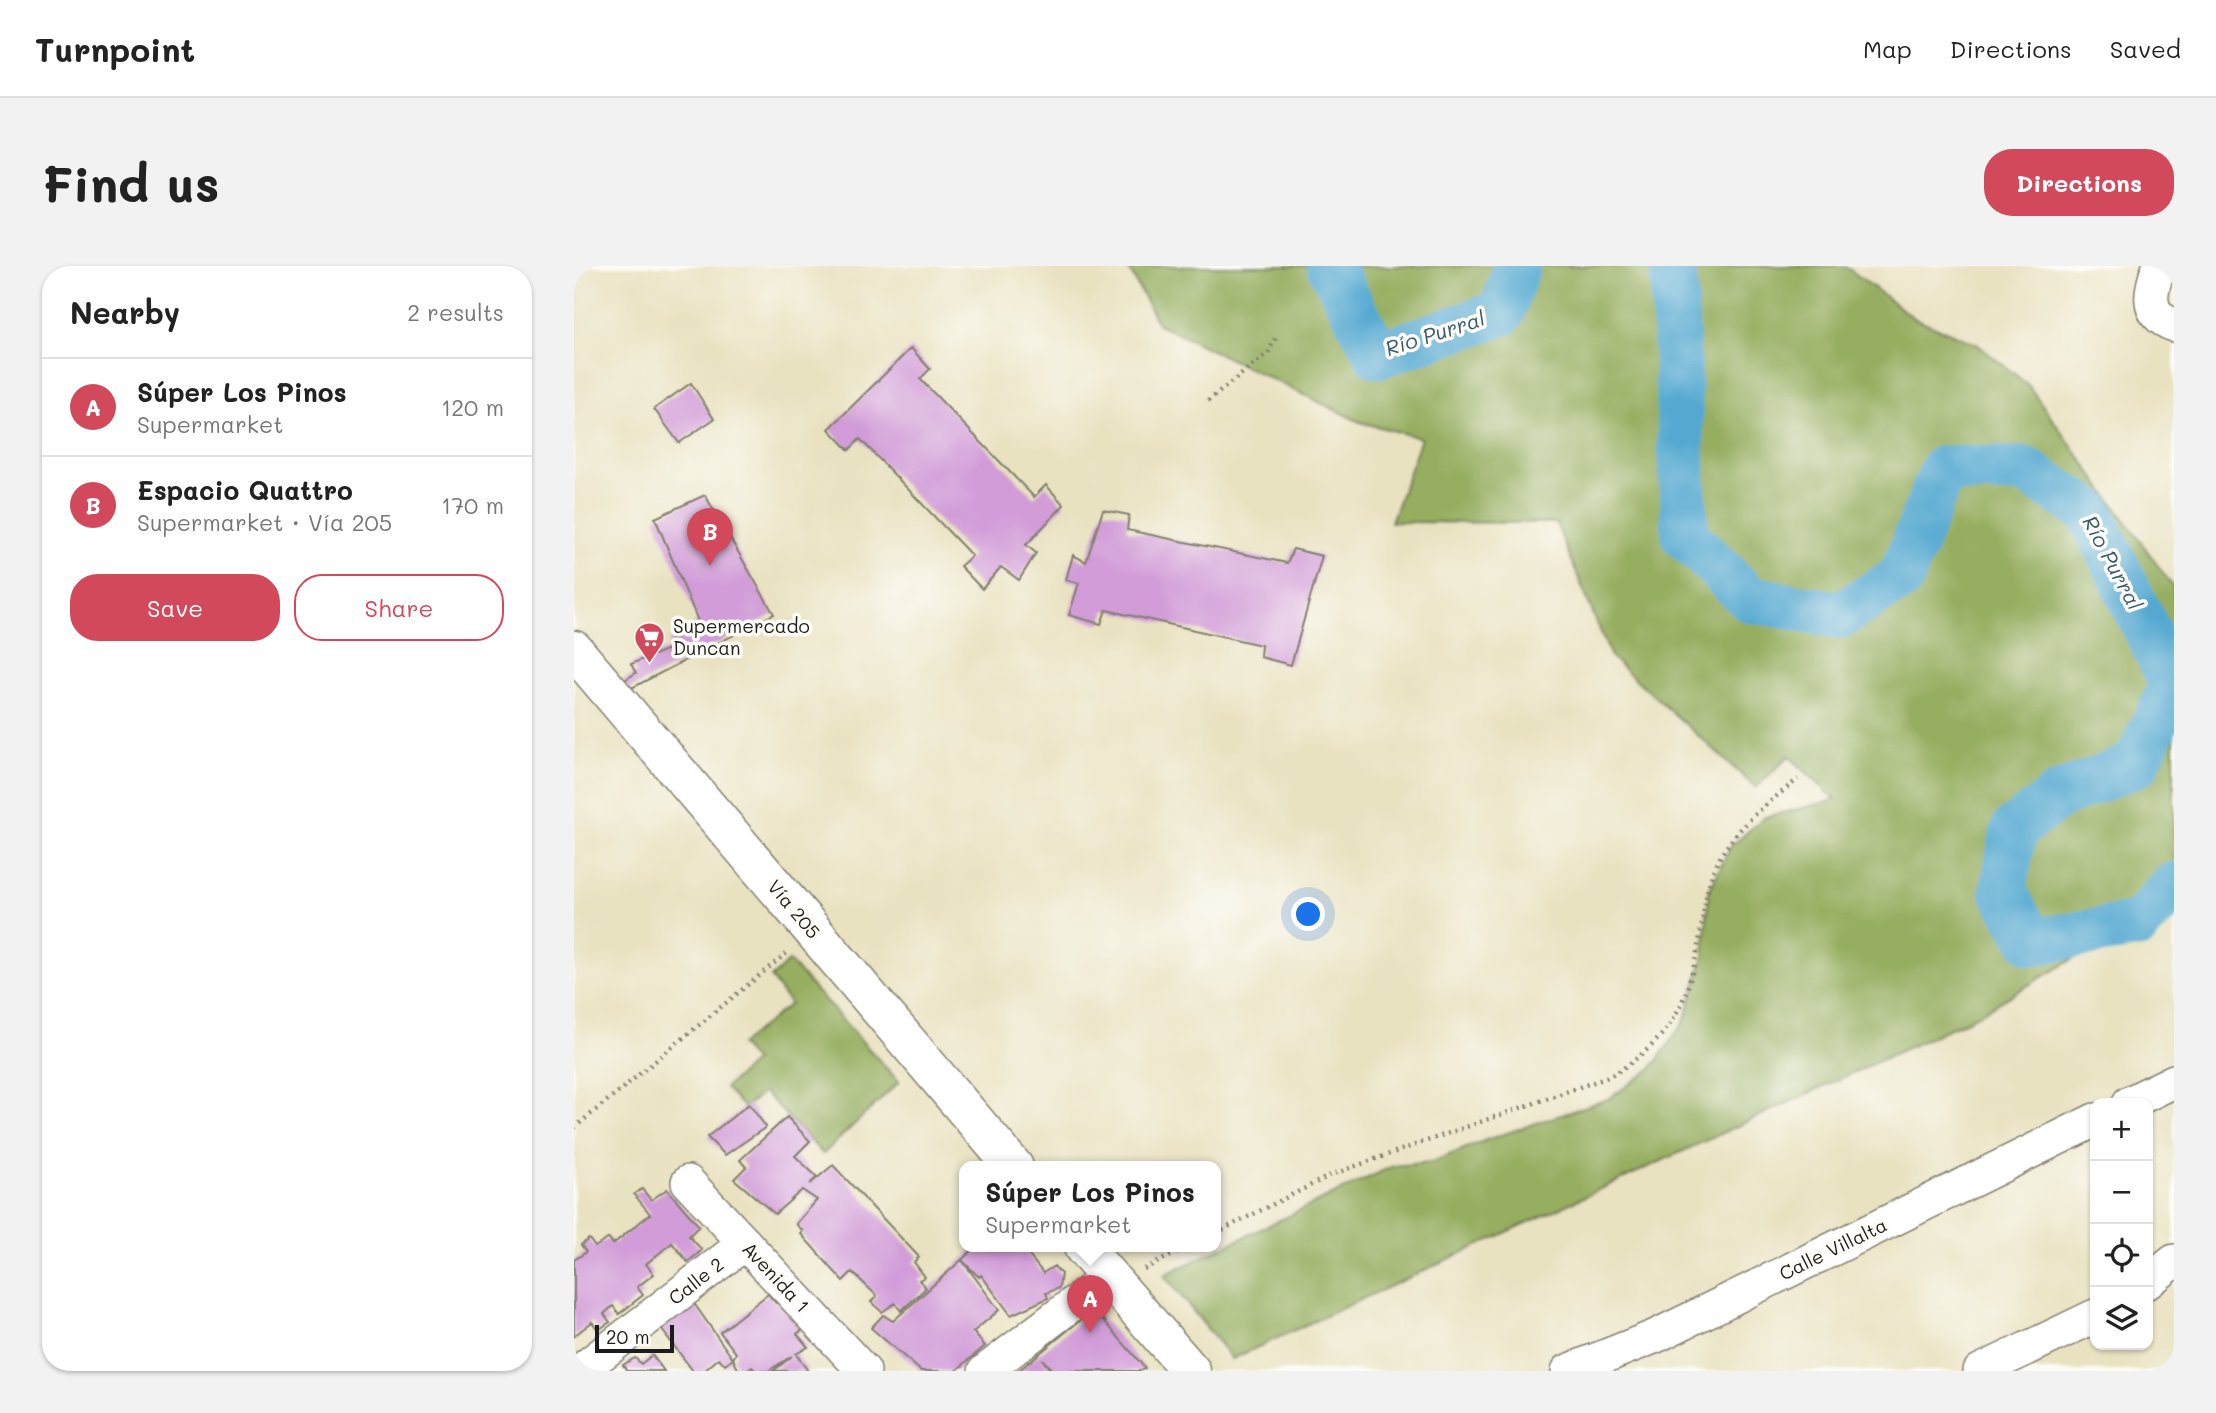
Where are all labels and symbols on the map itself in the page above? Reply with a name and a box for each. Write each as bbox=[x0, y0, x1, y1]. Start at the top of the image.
water label: Río Purral bbox=[1381, 304, 1488, 361]
pin: B bbox=[687, 508, 733, 566]
water label: Río Purral bbox=[2077, 510, 2150, 615]
place label: Supermercado Duncan bbox=[673, 613, 810, 660]
supermarket icon: Supermercado Duncan bbox=[633, 620, 667, 664]
street label: Vía 205 bbox=[762, 874, 826, 943]
your location bbox=[1291, 897, 1325, 931]
street label: Calle Villalta bbox=[1775, 1212, 1891, 1285]
street label: Avenida 1 bbox=[737, 1236, 815, 1317]
street label: Calle 2 bbox=[663, 1251, 728, 1310]
pin: A bbox=[1067, 1275, 1113, 1333]
scale bar bbox=[595, 1322, 674, 1354]

